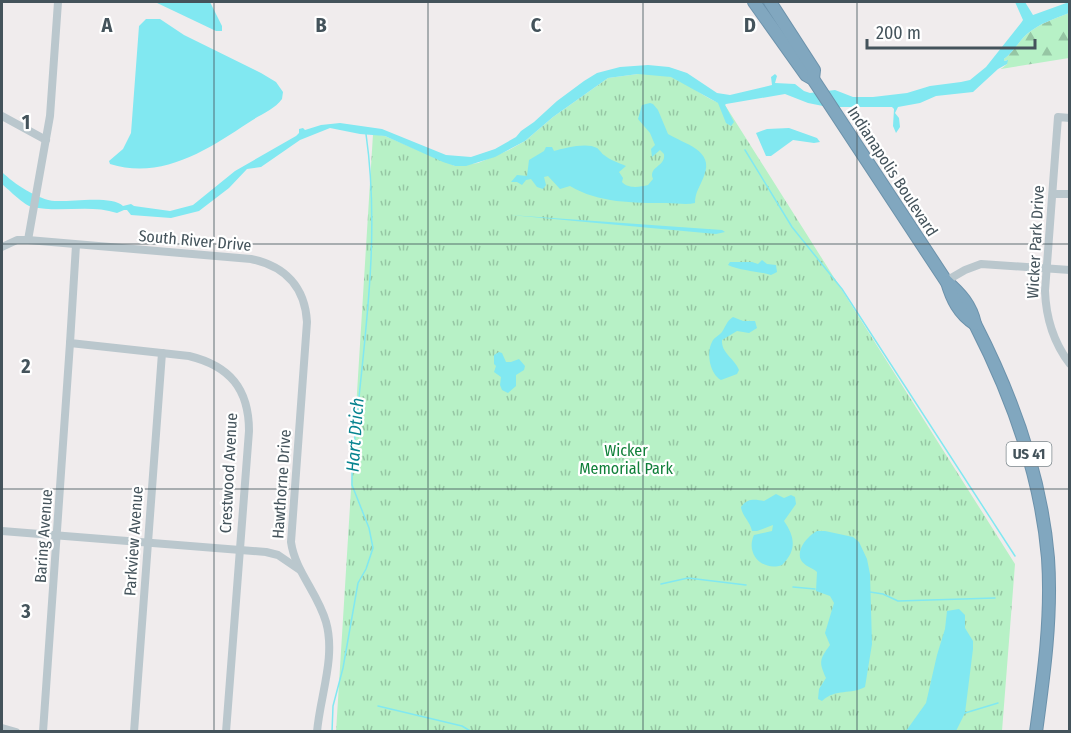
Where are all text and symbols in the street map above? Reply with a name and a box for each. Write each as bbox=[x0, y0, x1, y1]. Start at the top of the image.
scale bar bbox=[867, 12, 1035, 50]
text: A bbox=[101, 13, 114, 37]
text: B bbox=[315, 13, 327, 37]
text: C bbox=[531, 13, 542, 37]
text: D bbox=[744, 13, 756, 37]
text: 200 m bbox=[876, 22, 921, 44]
street label: Indianapolis Boulevard bbox=[843, 103, 942, 240]
text: 1 bbox=[22, 110, 30, 134]
street label: Wicker Park Drive bbox=[1023, 185, 1048, 299]
street label: South River Drive bbox=[138, 226, 252, 255]
text: 2 bbox=[20, 354, 31, 378]
water label: Hart Dtich bbox=[341, 397, 369, 473]
street label: Crestwood Avenue bbox=[216, 412, 241, 534]
street label: Hawthorne Drive bbox=[268, 429, 295, 539]
park label: Wicker Memorial Park bbox=[579, 441, 673, 478]
road number: US 41 bbox=[1006, 442, 1052, 466]
street label: Parkview Avenue bbox=[120, 486, 147, 596]
street label: Baring Avenue bbox=[31, 488, 56, 584]
text: 3 bbox=[20, 599, 31, 623]

